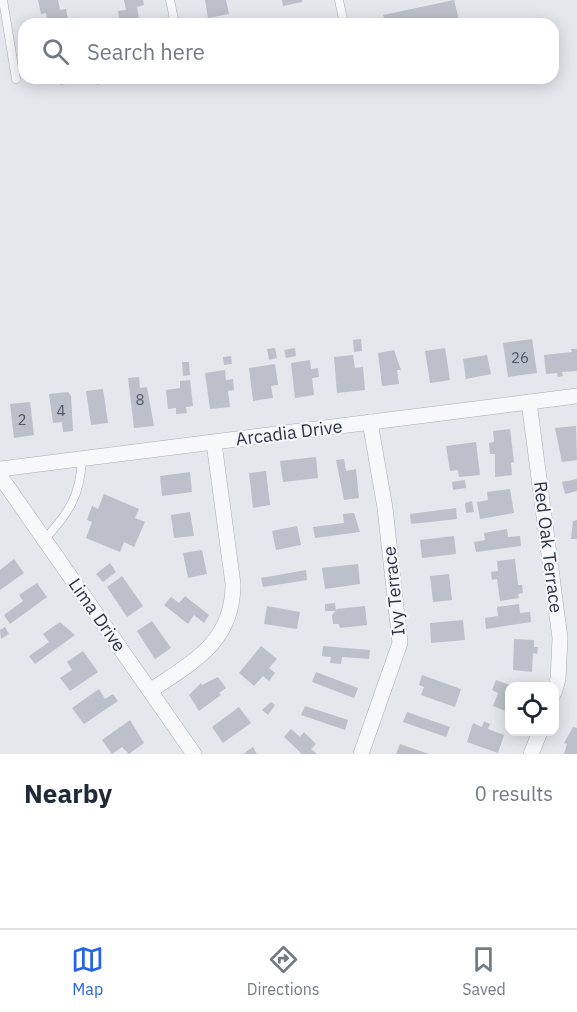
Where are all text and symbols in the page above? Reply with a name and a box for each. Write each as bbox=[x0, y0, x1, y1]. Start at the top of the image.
search box bbox=[18, 18, 559, 84]
icon: search bbox=[39, 35, 72, 68]
text: Search here bbox=[87, 37, 205, 66]
house number: 26 bbox=[511, 348, 529, 367]
house number: 8 bbox=[135, 390, 145, 409]
house number: 4 bbox=[56, 401, 66, 420]
house number: 2 bbox=[17, 410, 27, 429]
street label: Arcadia Drive bbox=[234, 415, 344, 450]
street label: Red Oak Terrace bbox=[529, 480, 568, 614]
street label: Ivy Terrace bbox=[377, 545, 410, 637]
street label: Lima Drive bbox=[64, 573, 131, 656]
map controls bbox=[505, 682, 559, 736]
button: locate bbox=[505, 682, 559, 736]
text: Nearby bbox=[24, 776, 112, 810]
text: 0 results bbox=[475, 780, 553, 807]
tab: Map bbox=[71, 943, 104, 999]
tab: Directions bbox=[247, 943, 320, 999]
tab: Saved bbox=[462, 943, 506, 999]

